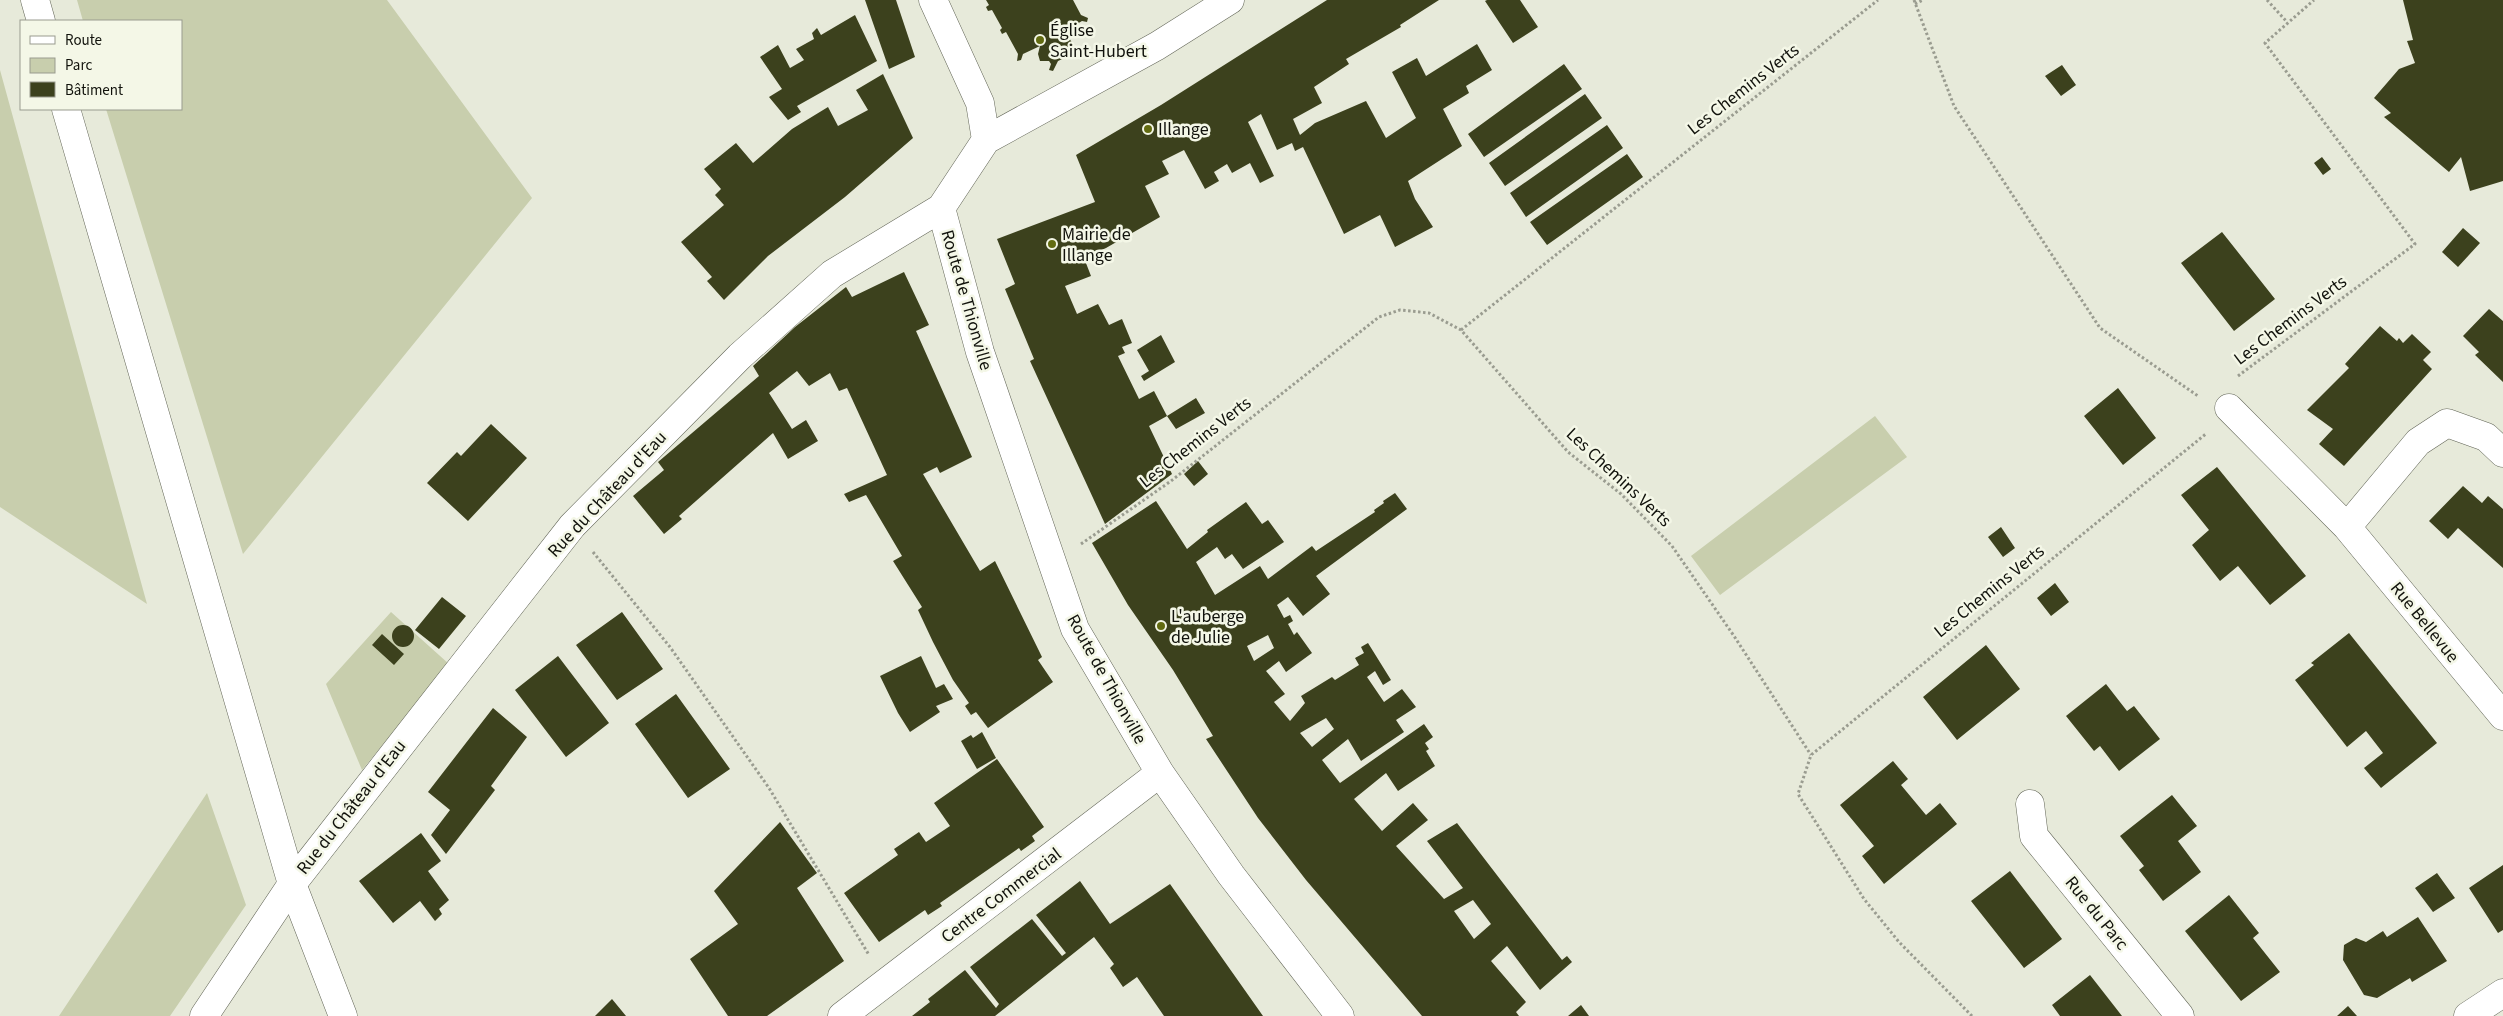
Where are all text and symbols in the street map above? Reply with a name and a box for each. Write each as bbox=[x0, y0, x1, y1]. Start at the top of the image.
place label: Église Saint-Hubert bbox=[1050, 18, 1147, 64]
legend bbox=[20, 20, 182, 110]
text: Route bbox=[65, 30, 102, 51]
marker: Église Saint-Hubert bbox=[1034, 34, 1046, 46]
street label: Les Chemins Verts bbox=[1682, 38, 1804, 141]
text: Parc bbox=[65, 55, 92, 76]
text: Bâtiment bbox=[65, 80, 123, 101]
place label: Illange bbox=[1158, 117, 1209, 142]
marker: Illange bbox=[1142, 123, 1154, 135]
place label: Mairie de Illange bbox=[1062, 222, 1131, 268]
street label: Route de Thionville bbox=[935, 227, 999, 373]
marker: Mairie de Illange bbox=[1046, 238, 1058, 250]
street label: Les Chemins Verts bbox=[2229, 270, 2352, 371]
street label: Les Chemins Verts bbox=[1134, 391, 1256, 494]
street label: Les Chemins Verts bbox=[1561, 422, 1677, 533]
street label: Rue du Château d'Eau bbox=[542, 426, 673, 563]
street label: Les Chemins Verts bbox=[1929, 539, 2050, 644]
street label: Rue Bellevue bbox=[2384, 577, 2465, 668]
place label: L'auberge de Julie bbox=[1171, 604, 1244, 650]
street label: Route de Thionville bbox=[1061, 610, 1153, 749]
marker: L'auberge de Julie bbox=[1155, 620, 1167, 632]
street label: Rue du Château d'Eau bbox=[291, 735, 412, 880]
street label: Centre Commercial bbox=[936, 842, 1067, 949]
street label: Rue du Parc bbox=[2059, 871, 2134, 956]

